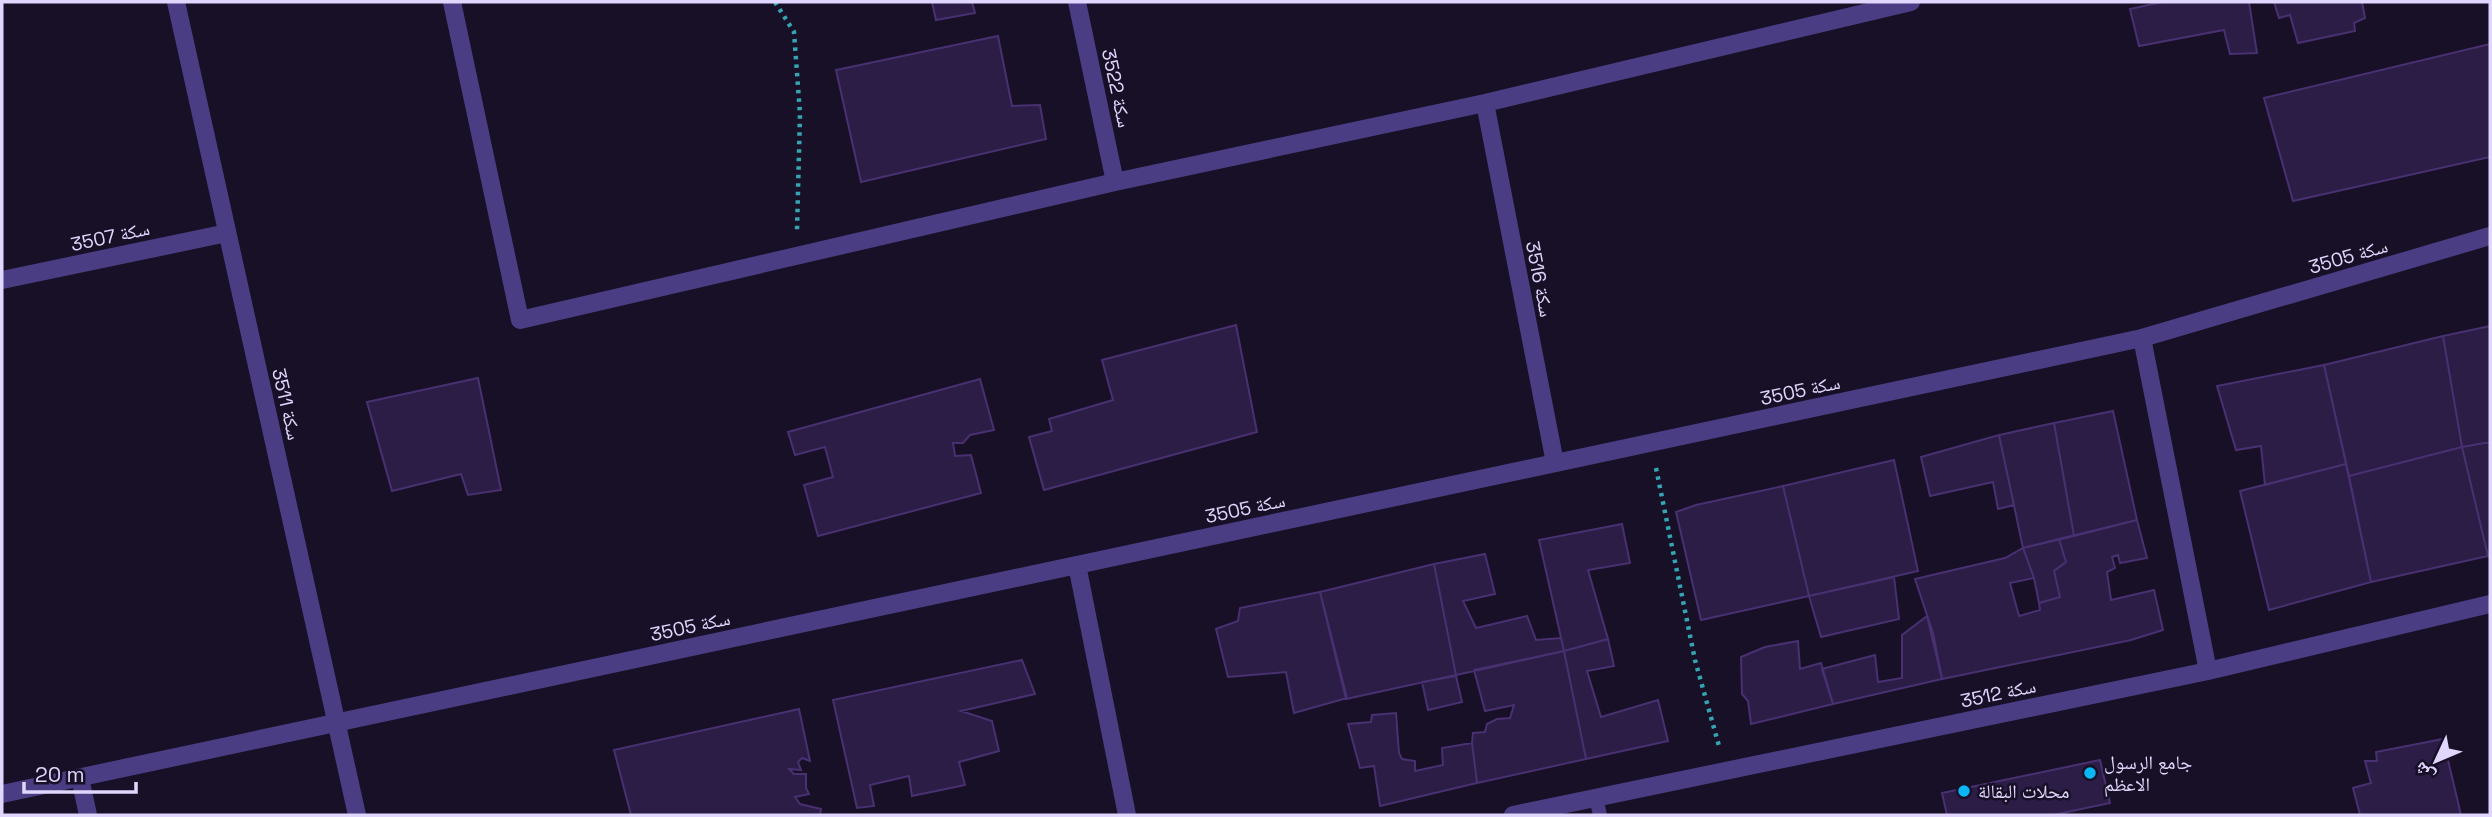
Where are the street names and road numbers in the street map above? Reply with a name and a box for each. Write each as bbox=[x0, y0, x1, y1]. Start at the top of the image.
street label: سكة 3522 bbox=[1096, 46, 1137, 130]
street label: سكة 3507 bbox=[68, 216, 152, 257]
street label: سكة 3505 bbox=[2306, 233, 2391, 280]
street label: سكة 3516 bbox=[1520, 239, 1559, 319]
street label: سكة 3511 bbox=[266, 366, 307, 443]
street label: سكة 3505 bbox=[1758, 370, 1842, 411]
street label: سكة 3505 bbox=[1203, 488, 1287, 529]
street label: سكة 3505 bbox=[648, 606, 732, 647]
street label: سكة 3512 bbox=[1958, 673, 2038, 714]

